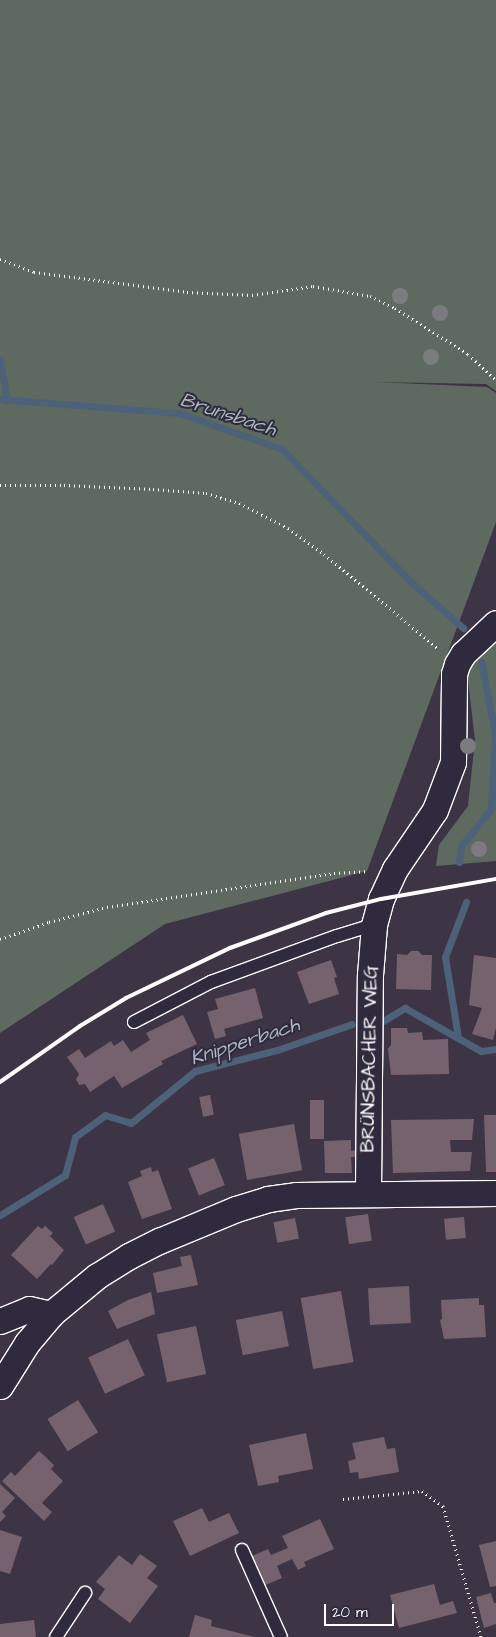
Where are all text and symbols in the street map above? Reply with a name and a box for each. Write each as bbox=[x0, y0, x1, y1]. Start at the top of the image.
water label: Brunsbach bbox=[177, 388, 279, 442]
street label: BRÜNSBACHER WEG bbox=[357, 965, 383, 1153]
water label: Knipperbach bbox=[187, 1013, 303, 1071]
scale bar bbox=[326, 1594, 396, 1626]
text: 20 m bbox=[332, 1602, 368, 1623]

